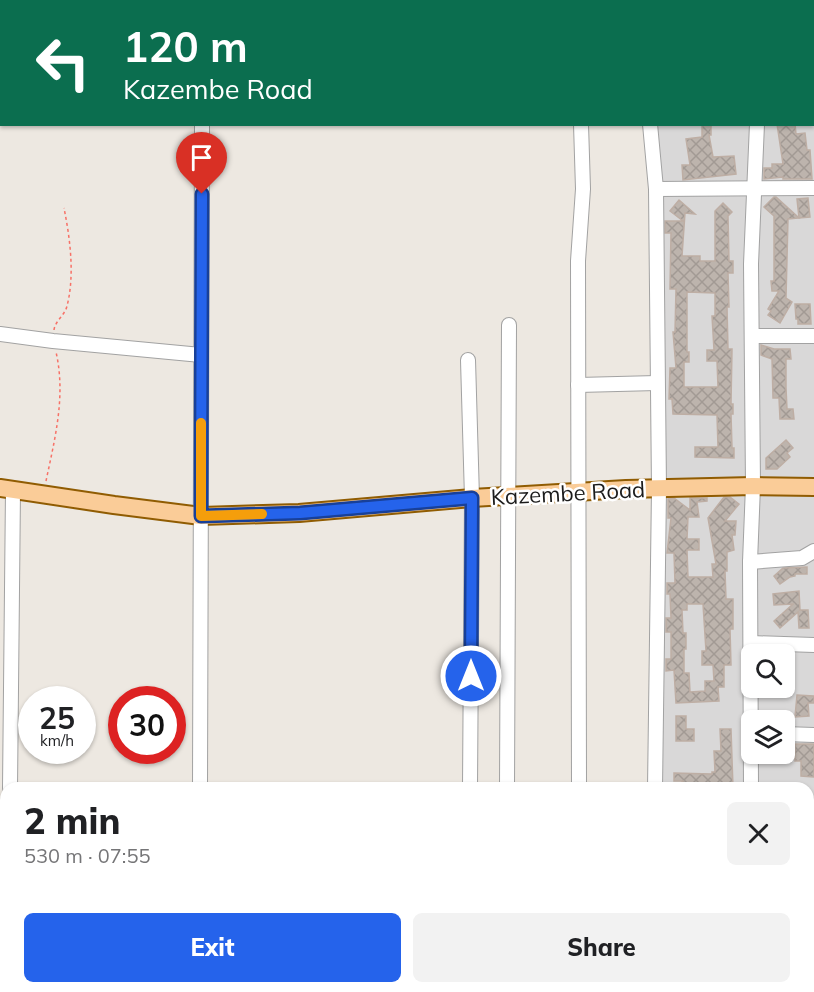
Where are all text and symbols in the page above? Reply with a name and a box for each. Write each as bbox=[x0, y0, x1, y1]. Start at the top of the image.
text: 120 m bbox=[123, 20, 248, 73]
icon: left bbox=[24, 24, 102, 102]
text: Kazembe Road bbox=[123, 72, 313, 106]
pin bbox=[176, 132, 227, 194]
icon: arrive bbox=[185, 141, 218, 174]
street label: Kazembe Road bbox=[490, 475, 646, 511]
position arrow bbox=[439, 644, 503, 708]
map controls bbox=[741, 644, 795, 764]
button: search bbox=[741, 644, 795, 698]
speed limit sign: 30 bbox=[108, 686, 186, 764]
text: 25 bbox=[39, 699, 75, 737]
button: layers bbox=[741, 710, 795, 764]
text: km/h bbox=[40, 731, 74, 750]
text: 2 min bbox=[24, 798, 120, 843]
button: close bbox=[727, 802, 790, 865]
text: 530 m · 07:55 bbox=[24, 843, 150, 868]
button: Exit bbox=[24, 913, 401, 982]
button: Share bbox=[413, 913, 790, 982]

